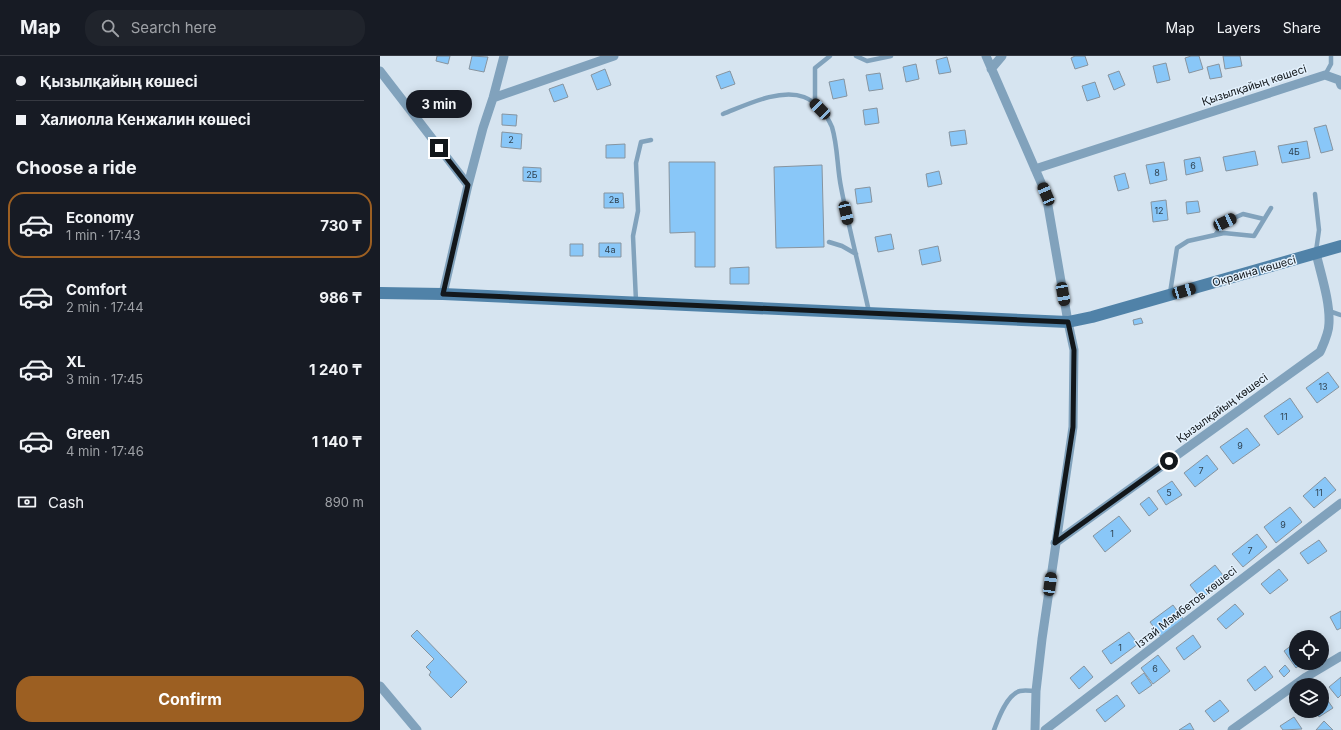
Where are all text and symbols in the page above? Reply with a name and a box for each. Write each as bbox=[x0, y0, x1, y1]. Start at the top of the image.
search box bbox=[85, 10, 365, 46]
text: Map bbox=[20, 16, 61, 39]
icon: search bbox=[99, 17, 121, 39]
text: Search here bbox=[131, 18, 216, 37]
text: Map bbox=[1166, 19, 1195, 36]
text: Layers bbox=[1217, 19, 1261, 36]
text: Share bbox=[1283, 19, 1321, 36]
street label: Қызылқайың көшесі bbox=[1200, 61, 1308, 109]
text: Қызылқайың көшесі bbox=[40, 72, 198, 91]
callout: 3 min bbox=[406, 90, 472, 118]
text: 3 min bbox=[422, 96, 456, 112]
car bbox=[807, 96, 833, 122]
text: Халиолла Кенжалин көшесі bbox=[40, 110, 251, 129]
house number: 2 bbox=[508, 134, 514, 145]
route end bbox=[430, 139, 448, 157]
house number: 4Б bbox=[1288, 146, 1300, 157]
text: Choose a ride bbox=[16, 157, 137, 178]
house number: 6 bbox=[1190, 160, 1196, 171]
house number: 8 bbox=[1154, 167, 1160, 178]
house number: 2Б bbox=[526, 169, 538, 180]
car bbox=[1036, 181, 1056, 207]
house number: 2в bbox=[609, 194, 619, 205]
car bbox=[837, 200, 855, 226]
house number: 12 bbox=[1154, 205, 1164, 216]
icon: car bbox=[18, 207, 54, 243]
text: Economy bbox=[66, 208, 134, 227]
car bbox=[1212, 211, 1238, 233]
text: 730 ₸ bbox=[320, 216, 362, 235]
text: 1 min · 17:43 bbox=[66, 227, 141, 243]
house number: 4а bbox=[605, 244, 615, 255]
street label: Окраина көшесі bbox=[1211, 252, 1297, 290]
icon: car bbox=[18, 279, 54, 315]
text: Comfort bbox=[66, 280, 127, 299]
car bbox=[1055, 281, 1071, 307]
car bbox=[1171, 282, 1197, 300]
text: 986 ₸ bbox=[319, 288, 362, 307]
text: 2 min · 17:44 bbox=[66, 299, 144, 315]
icon: car bbox=[18, 351, 54, 387]
text: XL bbox=[66, 352, 86, 371]
text: 1 240 ₸ bbox=[309, 360, 362, 379]
street label: Қызылқайың көшесі bbox=[1174, 370, 1270, 446]
text: 3 min · 17:45 bbox=[66, 371, 143, 387]
house number: 13 bbox=[1318, 381, 1328, 392]
house number: 11 bbox=[1280, 411, 1288, 422]
icon: car bbox=[18, 423, 54, 459]
text: Green bbox=[66, 424, 110, 443]
text: 1 140 ₸ bbox=[312, 432, 362, 451]
house number: 9 bbox=[1237, 440, 1243, 451]
text: 4 min · 17:46 bbox=[66, 443, 144, 459]
route start bbox=[1160, 452, 1178, 470]
house number: 7 bbox=[1198, 465, 1204, 476]
house number: 5 bbox=[1166, 487, 1172, 498]
house number: 11 bbox=[1315, 487, 1323, 498]
icon: cash bbox=[16, 491, 38, 513]
text: Cash bbox=[48, 493, 84, 512]
text: 890 m bbox=[325, 494, 364, 510]
house number: 9 bbox=[1280, 519, 1286, 530]
house number: 1 bbox=[1110, 528, 1114, 539]
house number: 7 bbox=[1247, 545, 1253, 556]
street label: Ізтай Мәмбетов көшесі bbox=[1133, 563, 1239, 651]
car bbox=[1042, 571, 1058, 597]
map controls bbox=[1289, 630, 1329, 718]
button: locate bbox=[1289, 630, 1329, 670]
house number: 1 bbox=[1118, 642, 1122, 653]
house number: 6 bbox=[1152, 663, 1158, 674]
button: Confirm bbox=[16, 676, 364, 722]
button: layers bbox=[1289, 678, 1329, 718]

